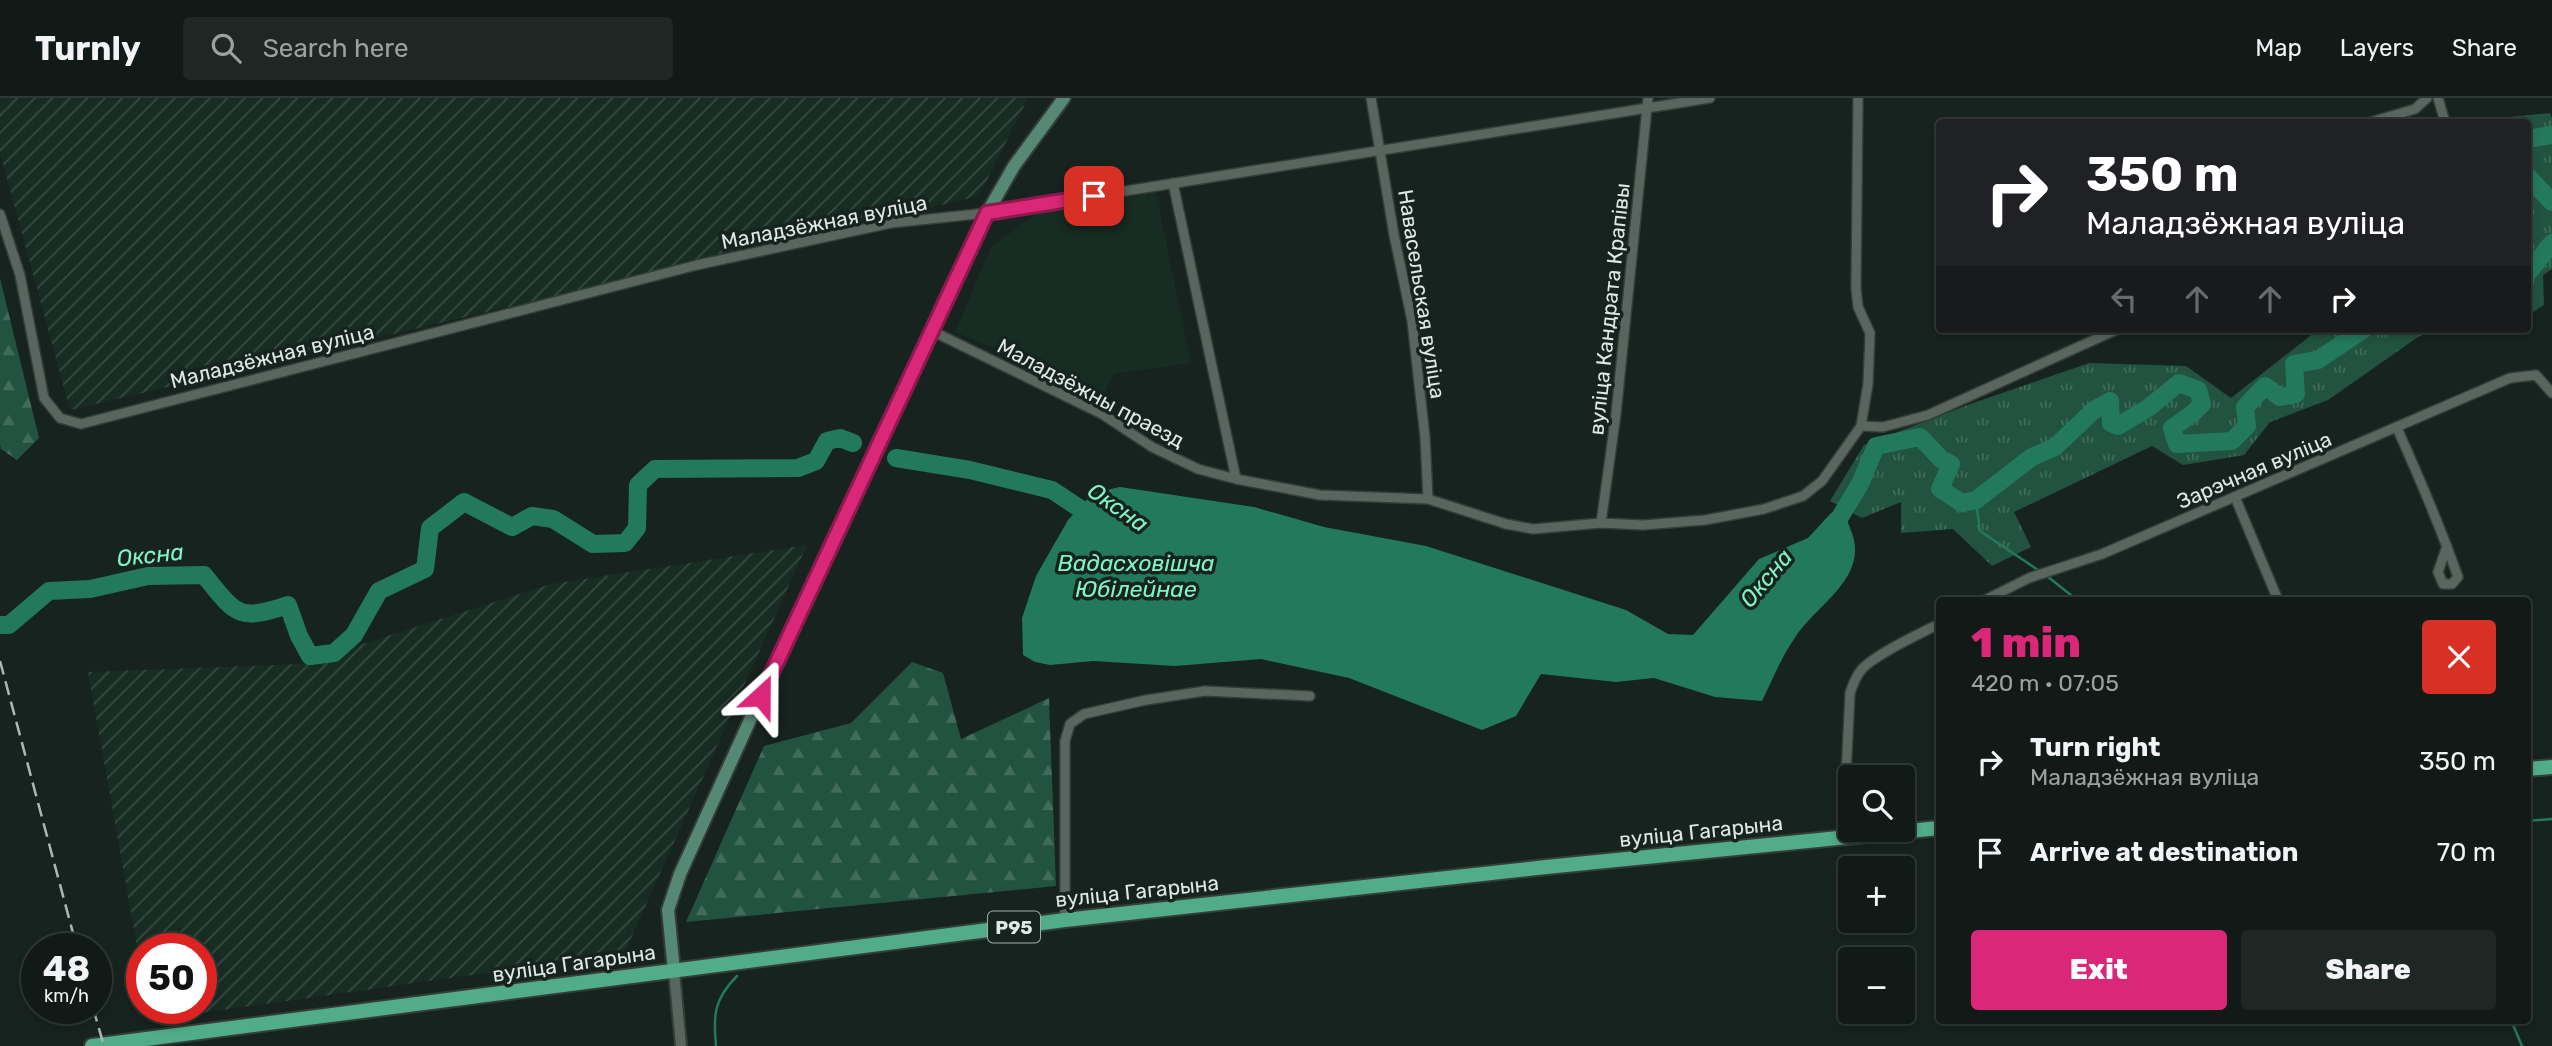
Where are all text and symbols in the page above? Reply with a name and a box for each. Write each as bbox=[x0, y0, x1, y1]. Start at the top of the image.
search box bbox=[183, 17, 673, 80]
text: Turnly bbox=[35, 29, 141, 68]
icon: search bbox=[207, 29, 245, 67]
text: Search here bbox=[263, 33, 409, 64]
text: Map bbox=[2255, 34, 2302, 62]
text: Layers bbox=[2340, 34, 2414, 62]
text: Share bbox=[2452, 34, 2517, 62]
text: 350 m bbox=[2086, 145, 2239, 203]
icon: right bbox=[1971, 147, 2062, 238]
pin bbox=[1064, 166, 1124, 226]
icon: arrive bbox=[1075, 177, 1113, 215]
street label: вуліца Кандрата Крапівы bbox=[1583, 182, 1635, 436]
street label: Навасельская вуліца bbox=[1393, 188, 1451, 400]
street label: Маладзёжная вуліца bbox=[719, 190, 929, 254]
text: Маладзёжная вуліца bbox=[2086, 204, 2405, 242]
icon: left bbox=[2105, 280, 2143, 318]
icon: ahead bbox=[2178, 280, 2216, 318]
icon: ahead bbox=[2251, 280, 2289, 318]
icon: right bbox=[2324, 280, 2362, 318]
street label: Маладзёжная вуліца bbox=[167, 319, 377, 393]
street label: Маладзёжны праезд bbox=[993, 333, 1189, 453]
street label: Зарэчная вуліца bbox=[2173, 426, 2335, 514]
water label: Оксна bbox=[1082, 476, 1154, 538]
water label: Оксна bbox=[115, 538, 185, 572]
water label: Оксна bbox=[1734, 543, 1798, 613]
water label: Вадасховішча Юбілейнае bbox=[1057, 549, 1215, 603]
text: 1 min bbox=[1971, 618, 2081, 668]
button: close bbox=[2422, 620, 2496, 694]
position arrow bbox=[724, 659, 798, 733]
text: 420 m · 07:05 bbox=[1971, 669, 2119, 697]
text: Turn right bbox=[2030, 732, 2160, 763]
icon: right bbox=[1971, 743, 2009, 781]
text: 350 m bbox=[2419, 746, 2496, 777]
text: Маладзёжная вуліца bbox=[2030, 763, 2259, 791]
map controls bbox=[1838, 765, 1915, 1024]
button: search bbox=[1838, 765, 1915, 842]
street label: вуліца Гагарына bbox=[1618, 810, 1784, 852]
icon: arrive bbox=[1971, 834, 2009, 872]
text: Arrive at destination bbox=[2030, 837, 2298, 868]
text: 70 m bbox=[2437, 837, 2496, 868]
button: + bbox=[1838, 856, 1915, 933]
street label: вуліца Гагарына bbox=[1054, 870, 1220, 912]
road number: Р95 bbox=[988, 912, 1040, 942]
button: Exit bbox=[1971, 930, 2227, 1010]
button: Share bbox=[2241, 930, 2496, 1010]
speed limit sign: 50 bbox=[126, 933, 217, 1024]
street label: вуліца Гагарына bbox=[491, 939, 657, 987]
button: − bbox=[1838, 947, 1915, 1024]
text: 48 bbox=[43, 948, 90, 990]
text: km/h bbox=[44, 985, 89, 1007]

